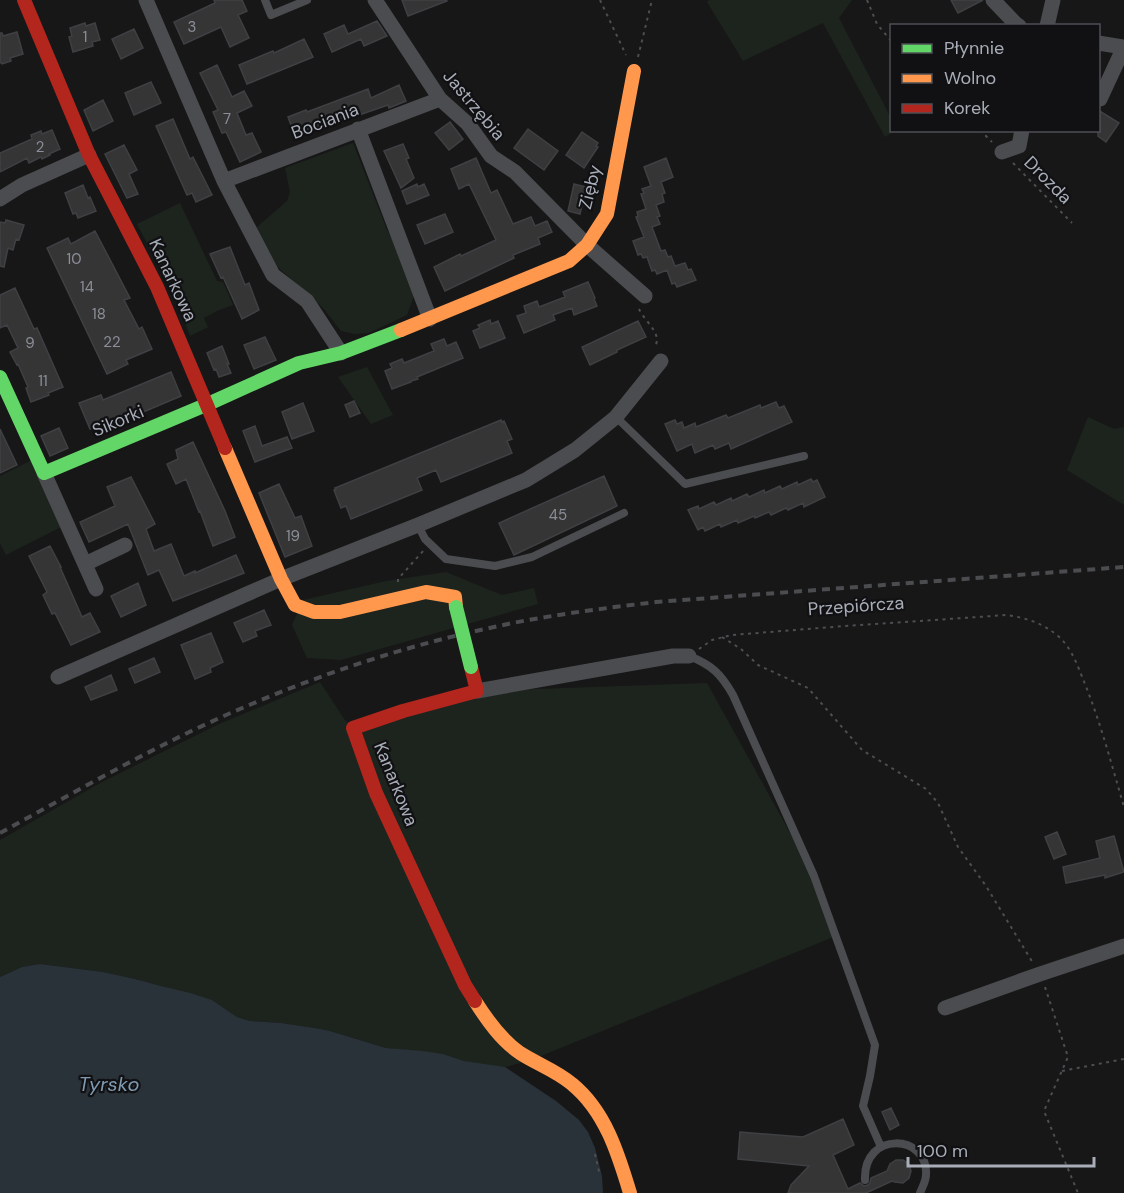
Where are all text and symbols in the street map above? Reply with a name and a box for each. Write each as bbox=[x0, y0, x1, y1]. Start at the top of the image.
house number: 3 bbox=[188, 17, 196, 37]
legend bbox=[890, 24, 1100, 132]
house number: 1 bbox=[83, 27, 87, 47]
text: Płynnie bbox=[944, 36, 1004, 60]
street label: Jastrzębia bbox=[437, 65, 511, 145]
text: Wolno bbox=[944, 66, 996, 90]
text: Korek bbox=[944, 96, 990, 120]
street label: Bociania bbox=[288, 97, 362, 145]
house number: 7 bbox=[223, 109, 231, 129]
house number: 2 bbox=[36, 137, 44, 157]
street label: Drozda bbox=[1019, 151, 1077, 209]
street label: Zięby bbox=[573, 162, 607, 212]
street label: Kanarkowa bbox=[143, 235, 203, 325]
house number: 10 bbox=[67, 249, 81, 269]
house number: 14 bbox=[80, 277, 94, 297]
house number: 18 bbox=[92, 304, 106, 324]
house number: 22 bbox=[103, 332, 121, 352]
house number: 9 bbox=[25, 333, 35, 353]
house number: 11 bbox=[38, 371, 48, 391]
street label: Sikorki bbox=[88, 399, 148, 443]
house number: 45 bbox=[549, 505, 567, 525]
house number: 19 bbox=[286, 526, 300, 546]
street label: Przepiórcza bbox=[807, 591, 905, 621]
street label: Kanarkowa bbox=[368, 738, 424, 830]
water label: Tyrsko bbox=[79, 1071, 139, 1097]
scale bar bbox=[908, 1130, 1094, 1168]
text: 100 m bbox=[917, 1139, 968, 1163]

